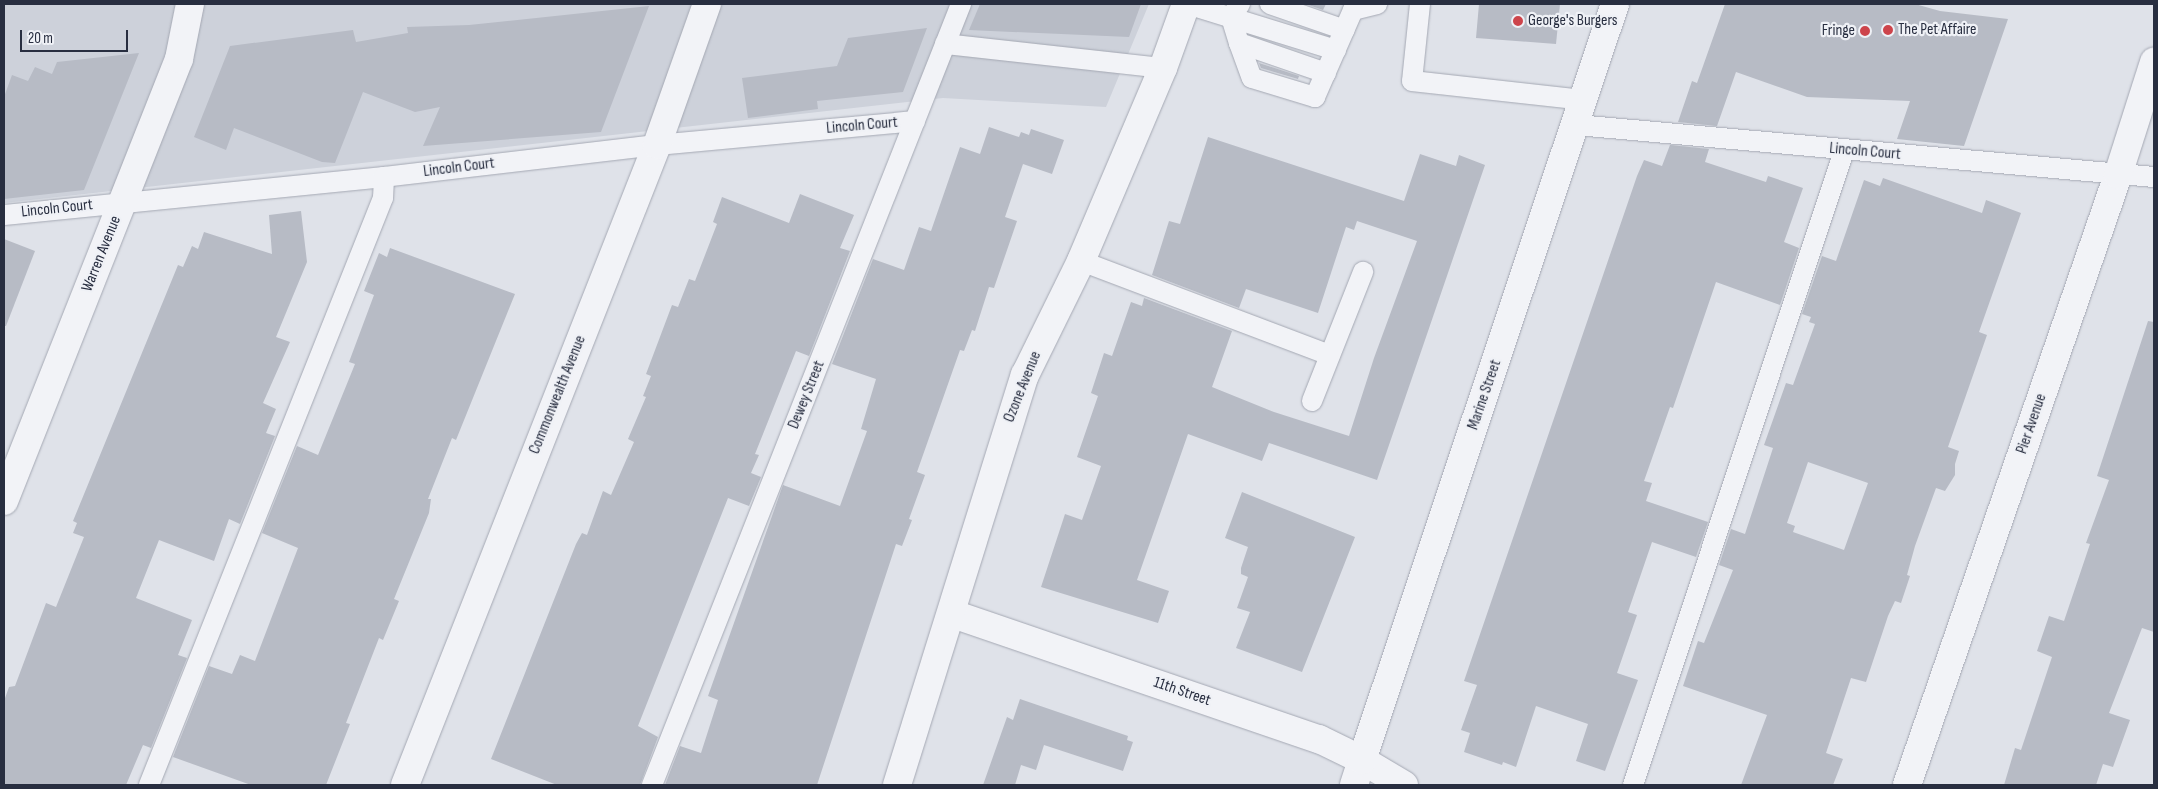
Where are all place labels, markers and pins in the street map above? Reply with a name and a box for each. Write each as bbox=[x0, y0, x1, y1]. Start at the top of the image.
place label: George's Burgers bbox=[1528, 11, 1618, 31]
marker: George's Burgers bbox=[1512, 15, 1524, 27]
place label: The Pet Affaire bbox=[1898, 20, 1977, 40]
place label: Fringe bbox=[1822, 21, 1855, 41]
marker: The Pet Affaire bbox=[1882, 24, 1894, 36]
marker: Fringe bbox=[1859, 25, 1871, 37]

